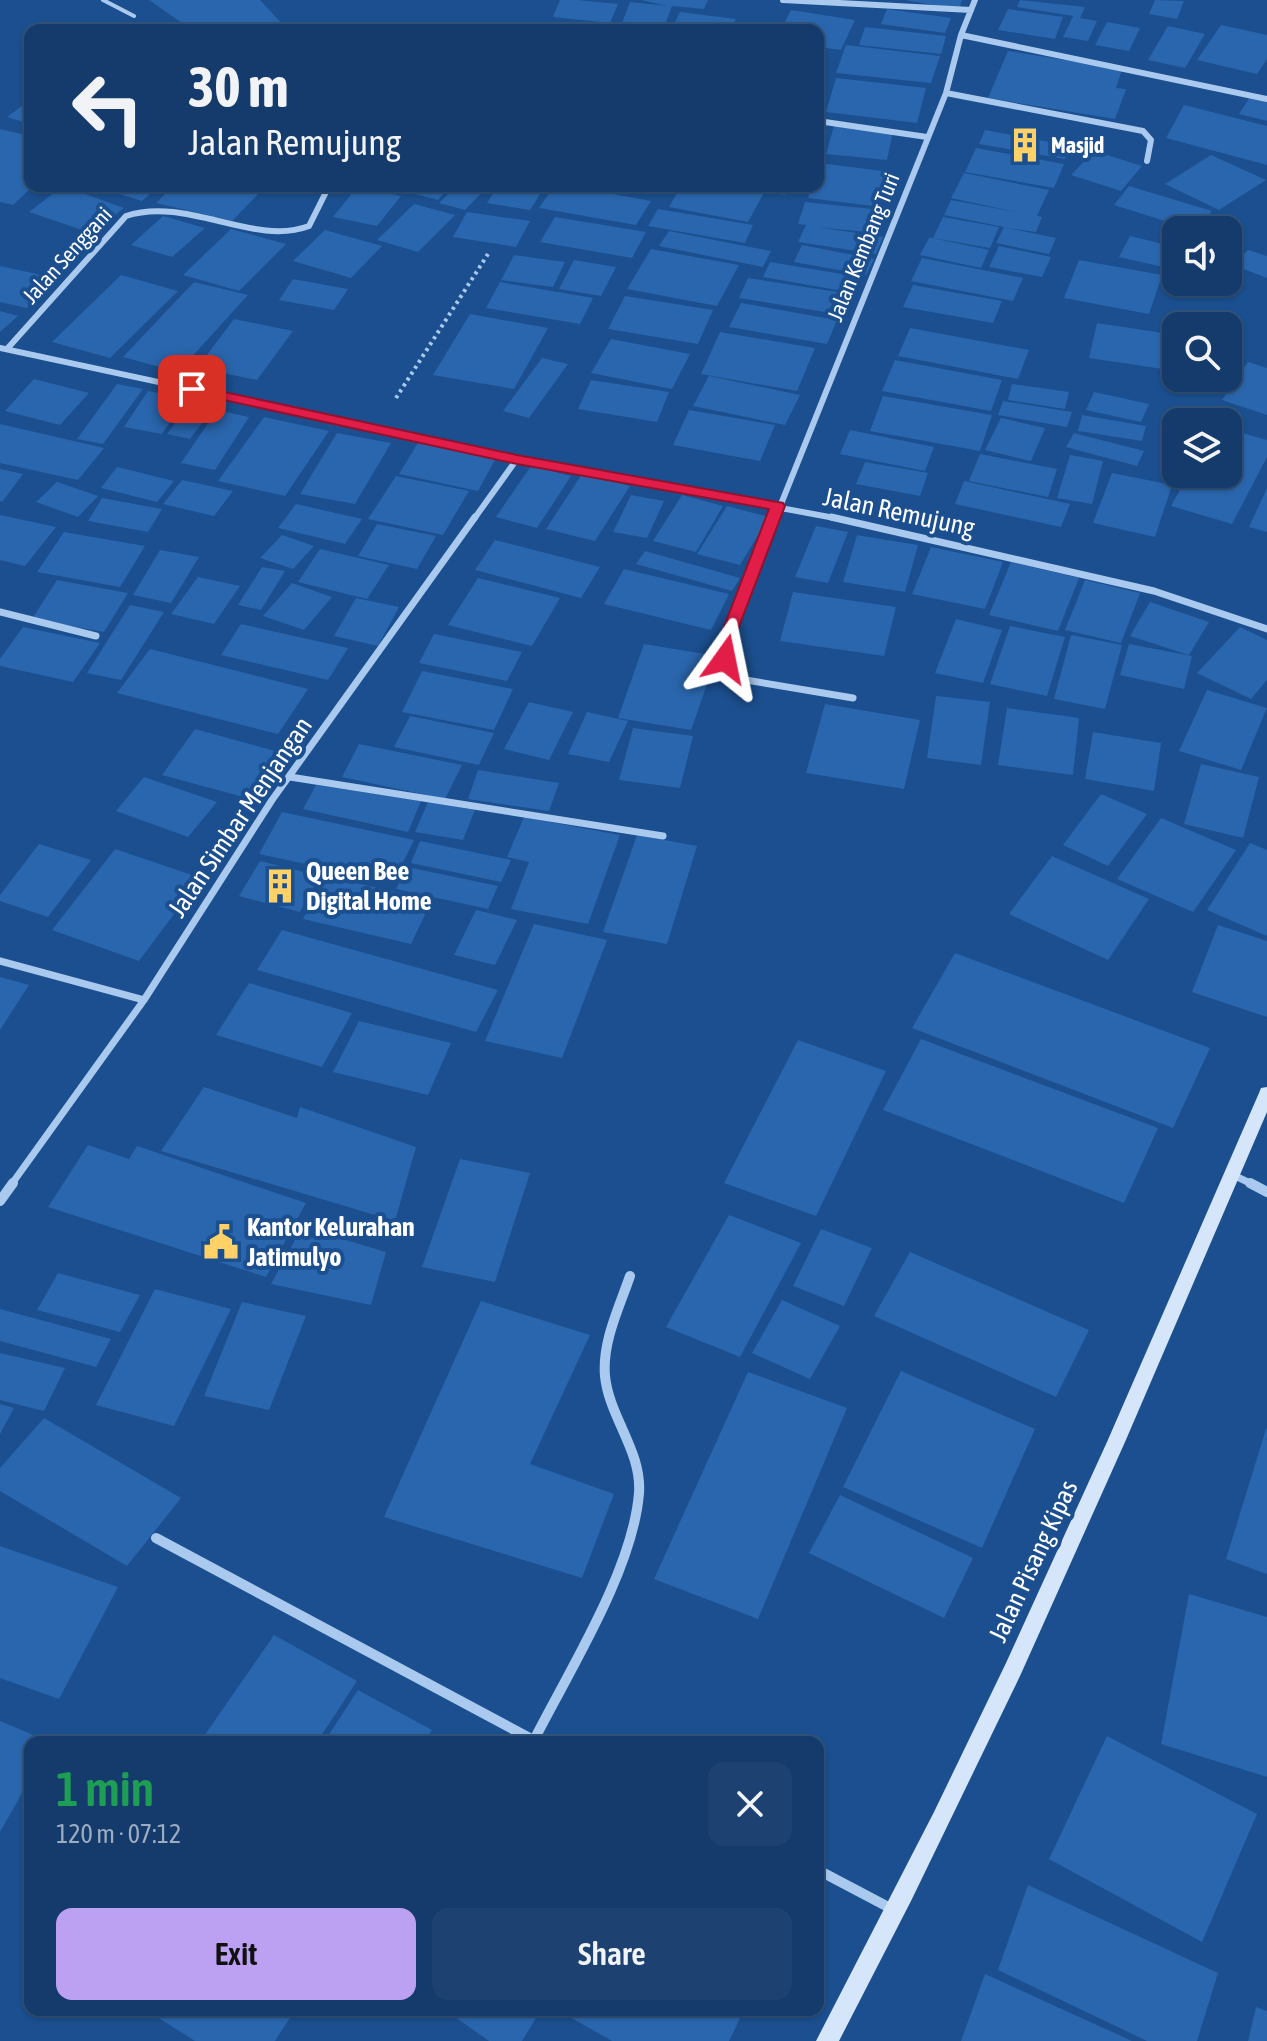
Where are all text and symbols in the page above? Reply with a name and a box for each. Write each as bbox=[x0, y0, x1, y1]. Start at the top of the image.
text: 30 m bbox=[188, 55, 289, 119]
icon: left bbox=[56, 56, 160, 160]
text: Jalan Remujung bbox=[188, 121, 401, 163]
building icon: Masjid bbox=[1006, 126, 1044, 164]
place label: Masjid bbox=[1051, 132, 1104, 158]
street label: Jalan Kembang Turi bbox=[821, 169, 905, 325]
street label: Jalan Senggani bbox=[17, 201, 117, 309]
map controls bbox=[1162, 216, 1242, 488]
button: sound bbox=[1162, 216, 1242, 296]
button: search bbox=[1162, 312, 1242, 392]
pin bbox=[158, 355, 226, 423]
icon: arrive bbox=[170, 367, 214, 411]
button: layers bbox=[1162, 408, 1242, 488]
street label: Jalan Remujung bbox=[821, 481, 978, 543]
position arrow bbox=[683, 617, 767, 701]
street label: Jalan Simbar Menjangan bbox=[162, 711, 318, 923]
place label: Queen Bee Digital Home bbox=[306, 856, 432, 916]
building icon: Queen Bee Digital Home bbox=[261, 867, 299, 905]
place label: Kantor Kelurahan Jatimulyo bbox=[246, 1212, 415, 1272]
public building icon: Kantor Kelurahan Jatimulyo bbox=[202, 1223, 240, 1261]
street label: Jalan Pisang Kipas bbox=[982, 1475, 1084, 1647]
text: 1 min bbox=[56, 1761, 154, 1816]
button: close bbox=[708, 1762, 792, 1846]
text: 120 m · 07:12 bbox=[56, 1819, 181, 1849]
button: Exit bbox=[56, 1908, 416, 2000]
button: Share bbox=[432, 1908, 792, 2000]

